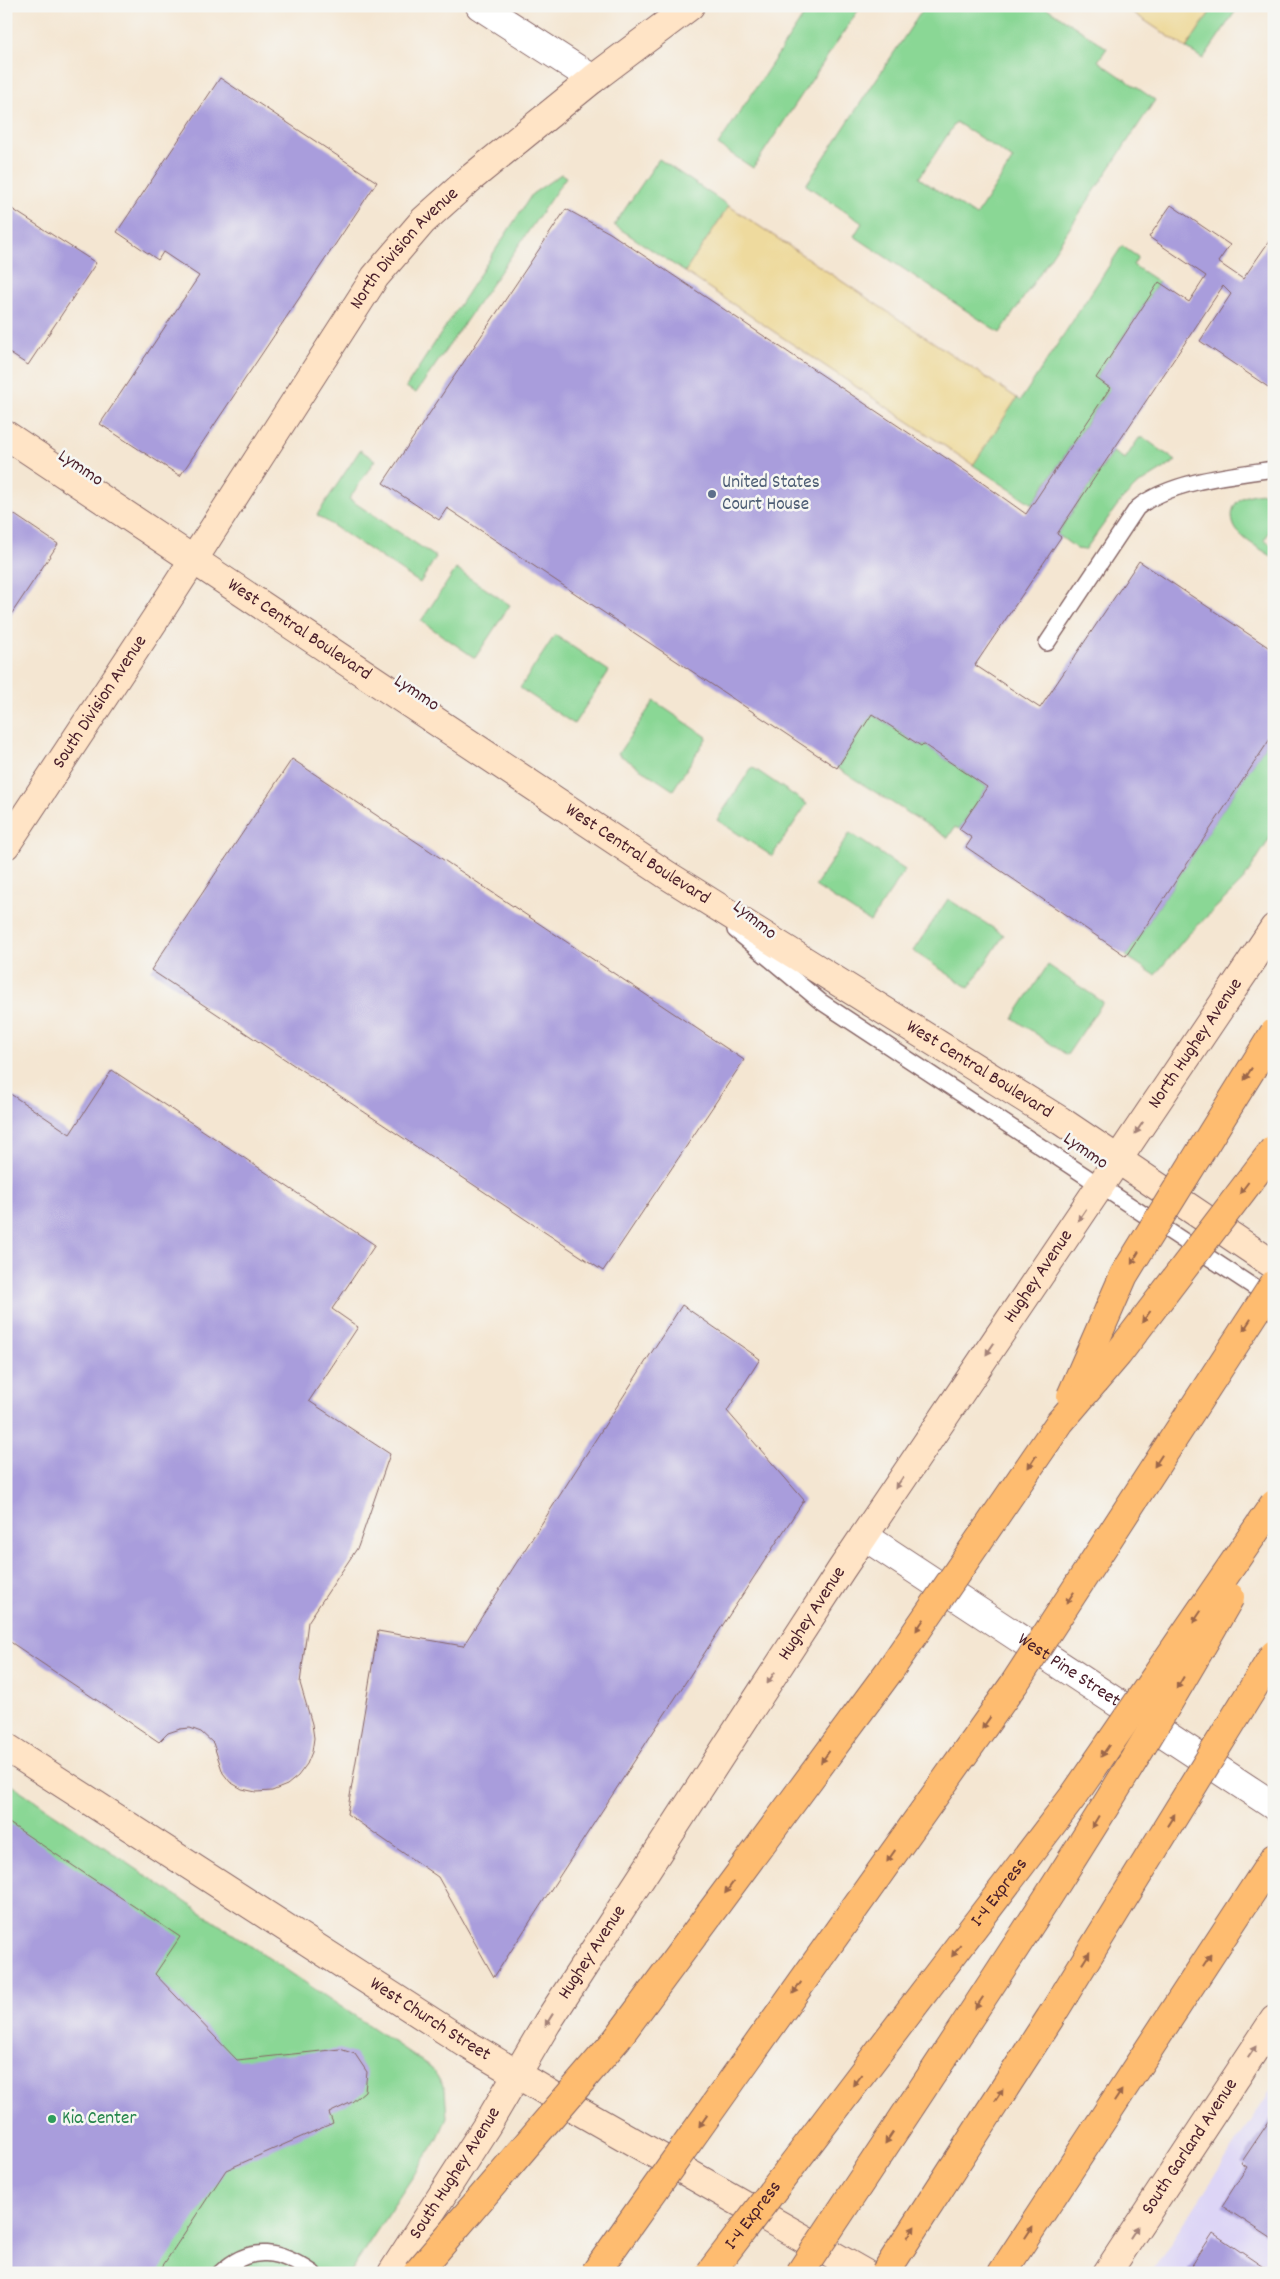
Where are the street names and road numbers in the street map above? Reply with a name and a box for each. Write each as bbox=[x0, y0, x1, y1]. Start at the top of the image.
street label: North Division Avenue bbox=[344, 181, 465, 315]
street label: Lymmo bbox=[52, 444, 108, 494]
street label: West Central Boulevard bbox=[221, 572, 377, 688]
street label: South Division Avenue bbox=[46, 630, 154, 774]
street label: Lymmo bbox=[388, 669, 444, 719]
street label: West Central Boulevard bbox=[559, 797, 715, 912]
street label: Lymmo bbox=[726, 895, 782, 947]
street label: North Hughey Avenue bbox=[1142, 973, 1250, 1114]
street label: West Central Boulevard bbox=[900, 1014, 1058, 1126]
street label: Lymmo bbox=[1057, 1127, 1113, 1177]
street label: Hughey Avenue bbox=[998, 1225, 1080, 1329]
street label: Hughey Avenue bbox=[772, 1561, 853, 1666]
street label: West Pine Street bbox=[1012, 1627, 1126, 1715]
street label: I-4 Express bbox=[965, 1853, 1035, 1933]
street label: Hughey Avenue bbox=[552, 1900, 633, 2005]
street label: West Church Street bbox=[364, 1971, 495, 2069]
street label: South Garland Avenue bbox=[1135, 2073, 1245, 2220]
street label: South Hughey Avenue bbox=[403, 2102, 508, 2245]
street label: I-4 Express bbox=[718, 2176, 789, 2256]

